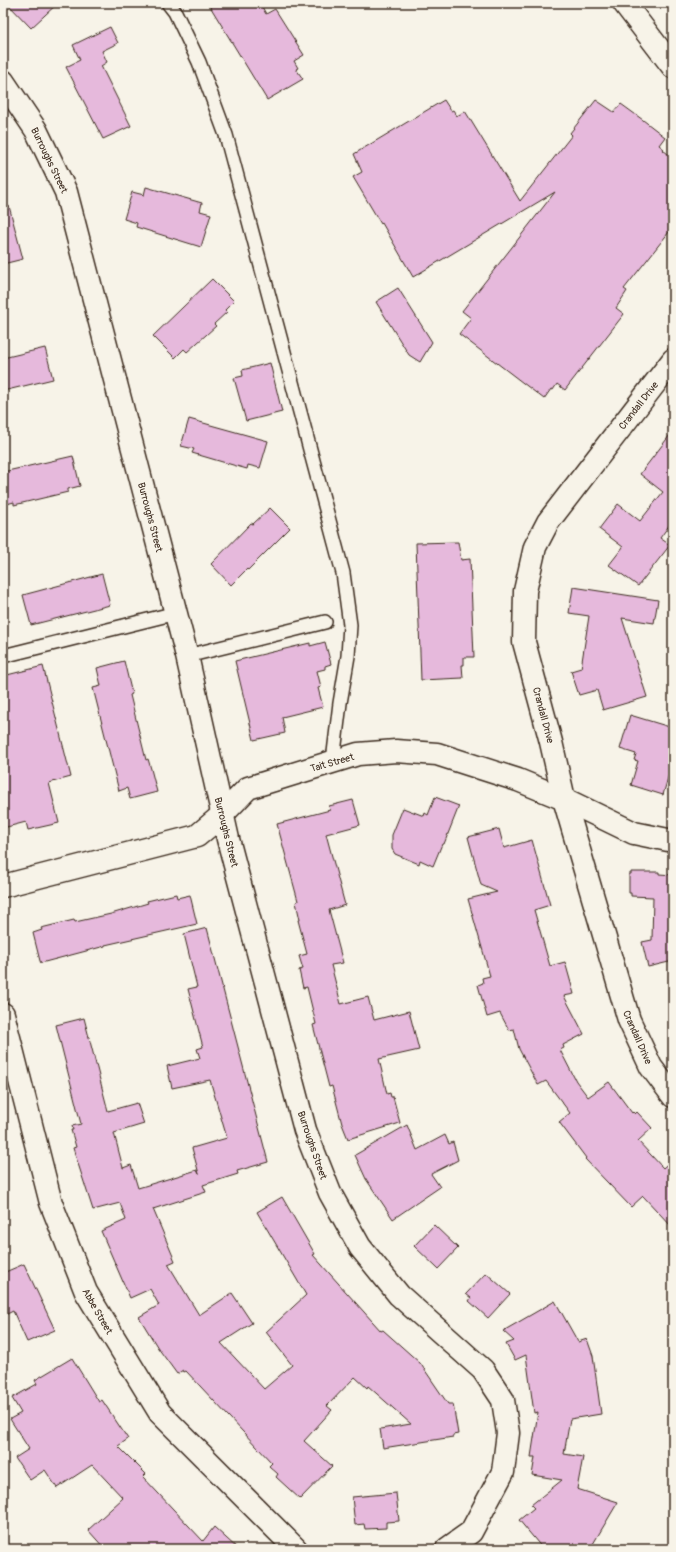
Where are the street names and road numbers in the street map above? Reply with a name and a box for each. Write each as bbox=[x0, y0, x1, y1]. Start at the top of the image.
street label: Burroughs Street bbox=[28, 126, 71, 196]
street label: Crandall Drive bbox=[616, 379, 661, 432]
street label: Burroughs Street bbox=[135, 481, 165, 554]
street label: Crandall Drive bbox=[530, 686, 556, 745]
street label: Tait Street bbox=[309, 751, 356, 775]
street label: Burroughs Street bbox=[212, 796, 241, 869]
street label: Crandall Drive bbox=[620, 1009, 654, 1066]
street label: Burroughs Street bbox=[295, 1110, 330, 1182]
street label: Abbe Street bbox=[79, 1287, 115, 1337]

